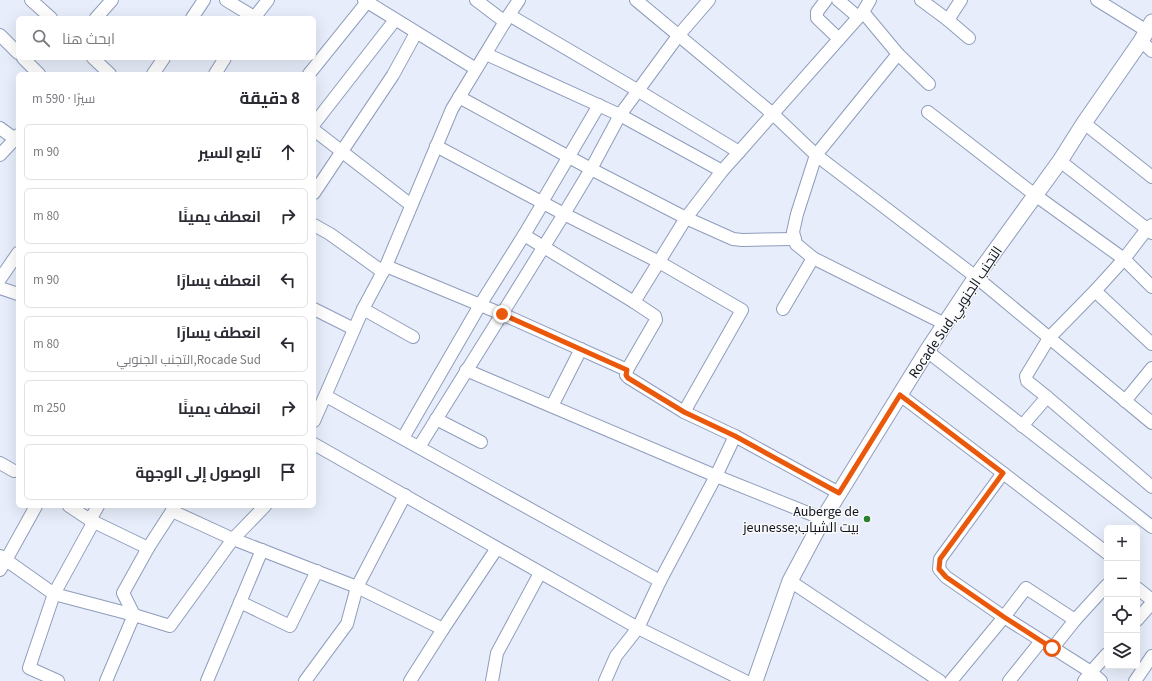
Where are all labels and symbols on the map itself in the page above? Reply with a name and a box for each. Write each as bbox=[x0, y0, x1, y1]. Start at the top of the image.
street label: Rocade Sud,التجنب الجنوبي bbox=[904, 243, 1008, 383]
route end bbox=[493, 305, 511, 323]
place label: Auberge de jeunesse;بيت الشباب bbox=[742, 502, 859, 538]
marker: Auberge de jeunesse;بيت الشباب bbox=[862, 514, 872, 524]
route start bbox=[1043, 639, 1061, 657]

